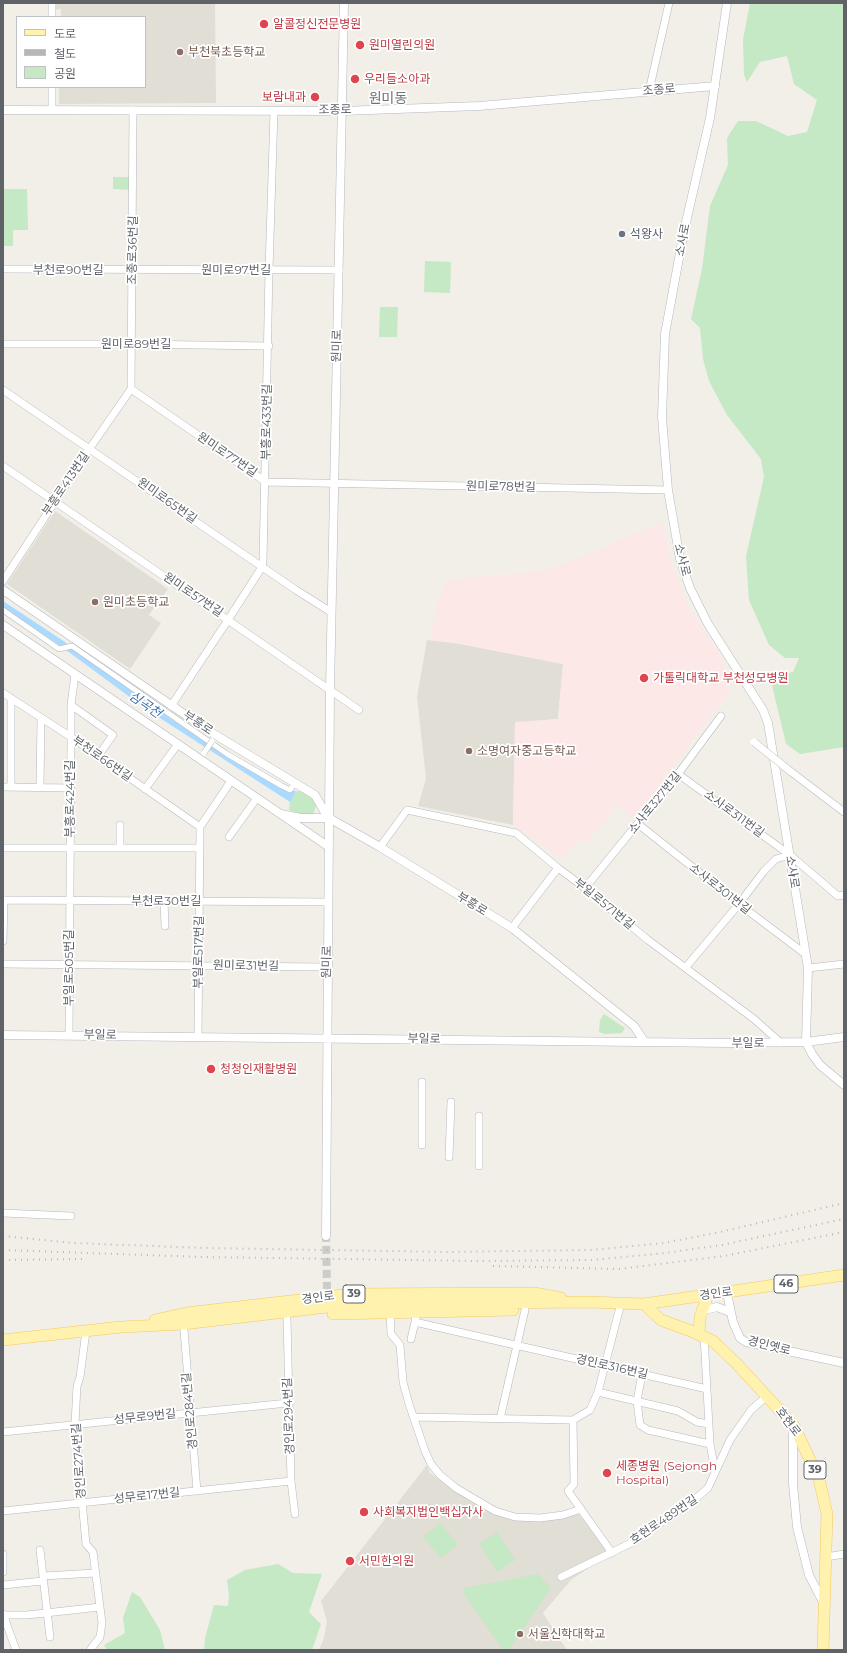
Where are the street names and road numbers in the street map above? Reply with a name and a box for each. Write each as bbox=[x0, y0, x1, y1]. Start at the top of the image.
street label: 조종로 bbox=[642, 81, 676, 99]
street label: 조종로 bbox=[318, 103, 352, 117]
street label: 조종로36번길 bbox=[125, 215, 141, 285]
street label: 소사로 bbox=[673, 222, 693, 258]
street label: 부천로90번길 bbox=[33, 263, 103, 277]
street label: 원미로97번길 bbox=[201, 263, 271, 277]
street label: 원미로 bbox=[330, 329, 344, 363]
street label: 원미로89번길 bbox=[101, 337, 171, 351]
street label: 부흥로433번길 bbox=[259, 384, 275, 460]
street label: 원미로77번길 bbox=[194, 430, 260, 480]
street label: 부흥로413번길 bbox=[39, 449, 93, 519]
street label: 원미로65번길 bbox=[134, 475, 200, 527]
street label: 원미로78번길 bbox=[466, 479, 536, 495]
street label: 소사로 bbox=[671, 542, 693, 578]
street label: 원미로57번길 bbox=[160, 570, 226, 620]
street label: 부흥로 bbox=[180, 708, 216, 738]
street label: 부천로66번길 bbox=[69, 733, 135, 785]
street label: 부흥로424번길 bbox=[63, 760, 77, 838]
street label: 소사로327번길 bbox=[626, 769, 684, 837]
street label: 소사로311번길 bbox=[701, 787, 767, 841]
street label: 소사로 bbox=[782, 855, 802, 889]
street label: 소사로301번길 bbox=[686, 860, 754, 918]
street label: 부일로571번길 bbox=[571, 875, 637, 933]
street label: 부흥로 bbox=[454, 889, 490, 919]
street label: 부천로30번길 bbox=[131, 894, 201, 908]
street label: 부일로517번길 bbox=[191, 915, 207, 989]
street label: 부일로505번길 bbox=[62, 930, 76, 1006]
street label: 원미로 bbox=[320, 945, 334, 979]
street label: 원미로31번길 bbox=[213, 958, 279, 974]
street label: 부일로 bbox=[83, 1028, 117, 1042]
street label: 부일로 bbox=[407, 1032, 441, 1046]
street label: 부일로 bbox=[731, 1036, 765, 1050]
road number: 46 bbox=[774, 1275, 798, 1293]
road number: 39 bbox=[343, 1285, 365, 1303]
street label: 경인로 bbox=[699, 1285, 733, 1303]
street label: 경인로 bbox=[301, 1289, 335, 1307]
street label: 경인옛로 bbox=[746, 1334, 792, 1358]
street label: 경인로316번길 bbox=[575, 1352, 649, 1382]
street label: 경인로284번길 bbox=[179, 1372, 201, 1450]
street label: 경인로294번길 bbox=[280, 1377, 298, 1455]
street label: 호현로 bbox=[772, 1404, 804, 1440]
street label: 성무로9번길 bbox=[113, 1407, 177, 1427]
street label: 경인로274번길 bbox=[69, 1422, 89, 1500]
road number: 39 bbox=[804, 1461, 826, 1479]
street label: 성무로17번길 bbox=[113, 1485, 181, 1507]
street label: 호현로489번길 bbox=[628, 1492, 700, 1548]

